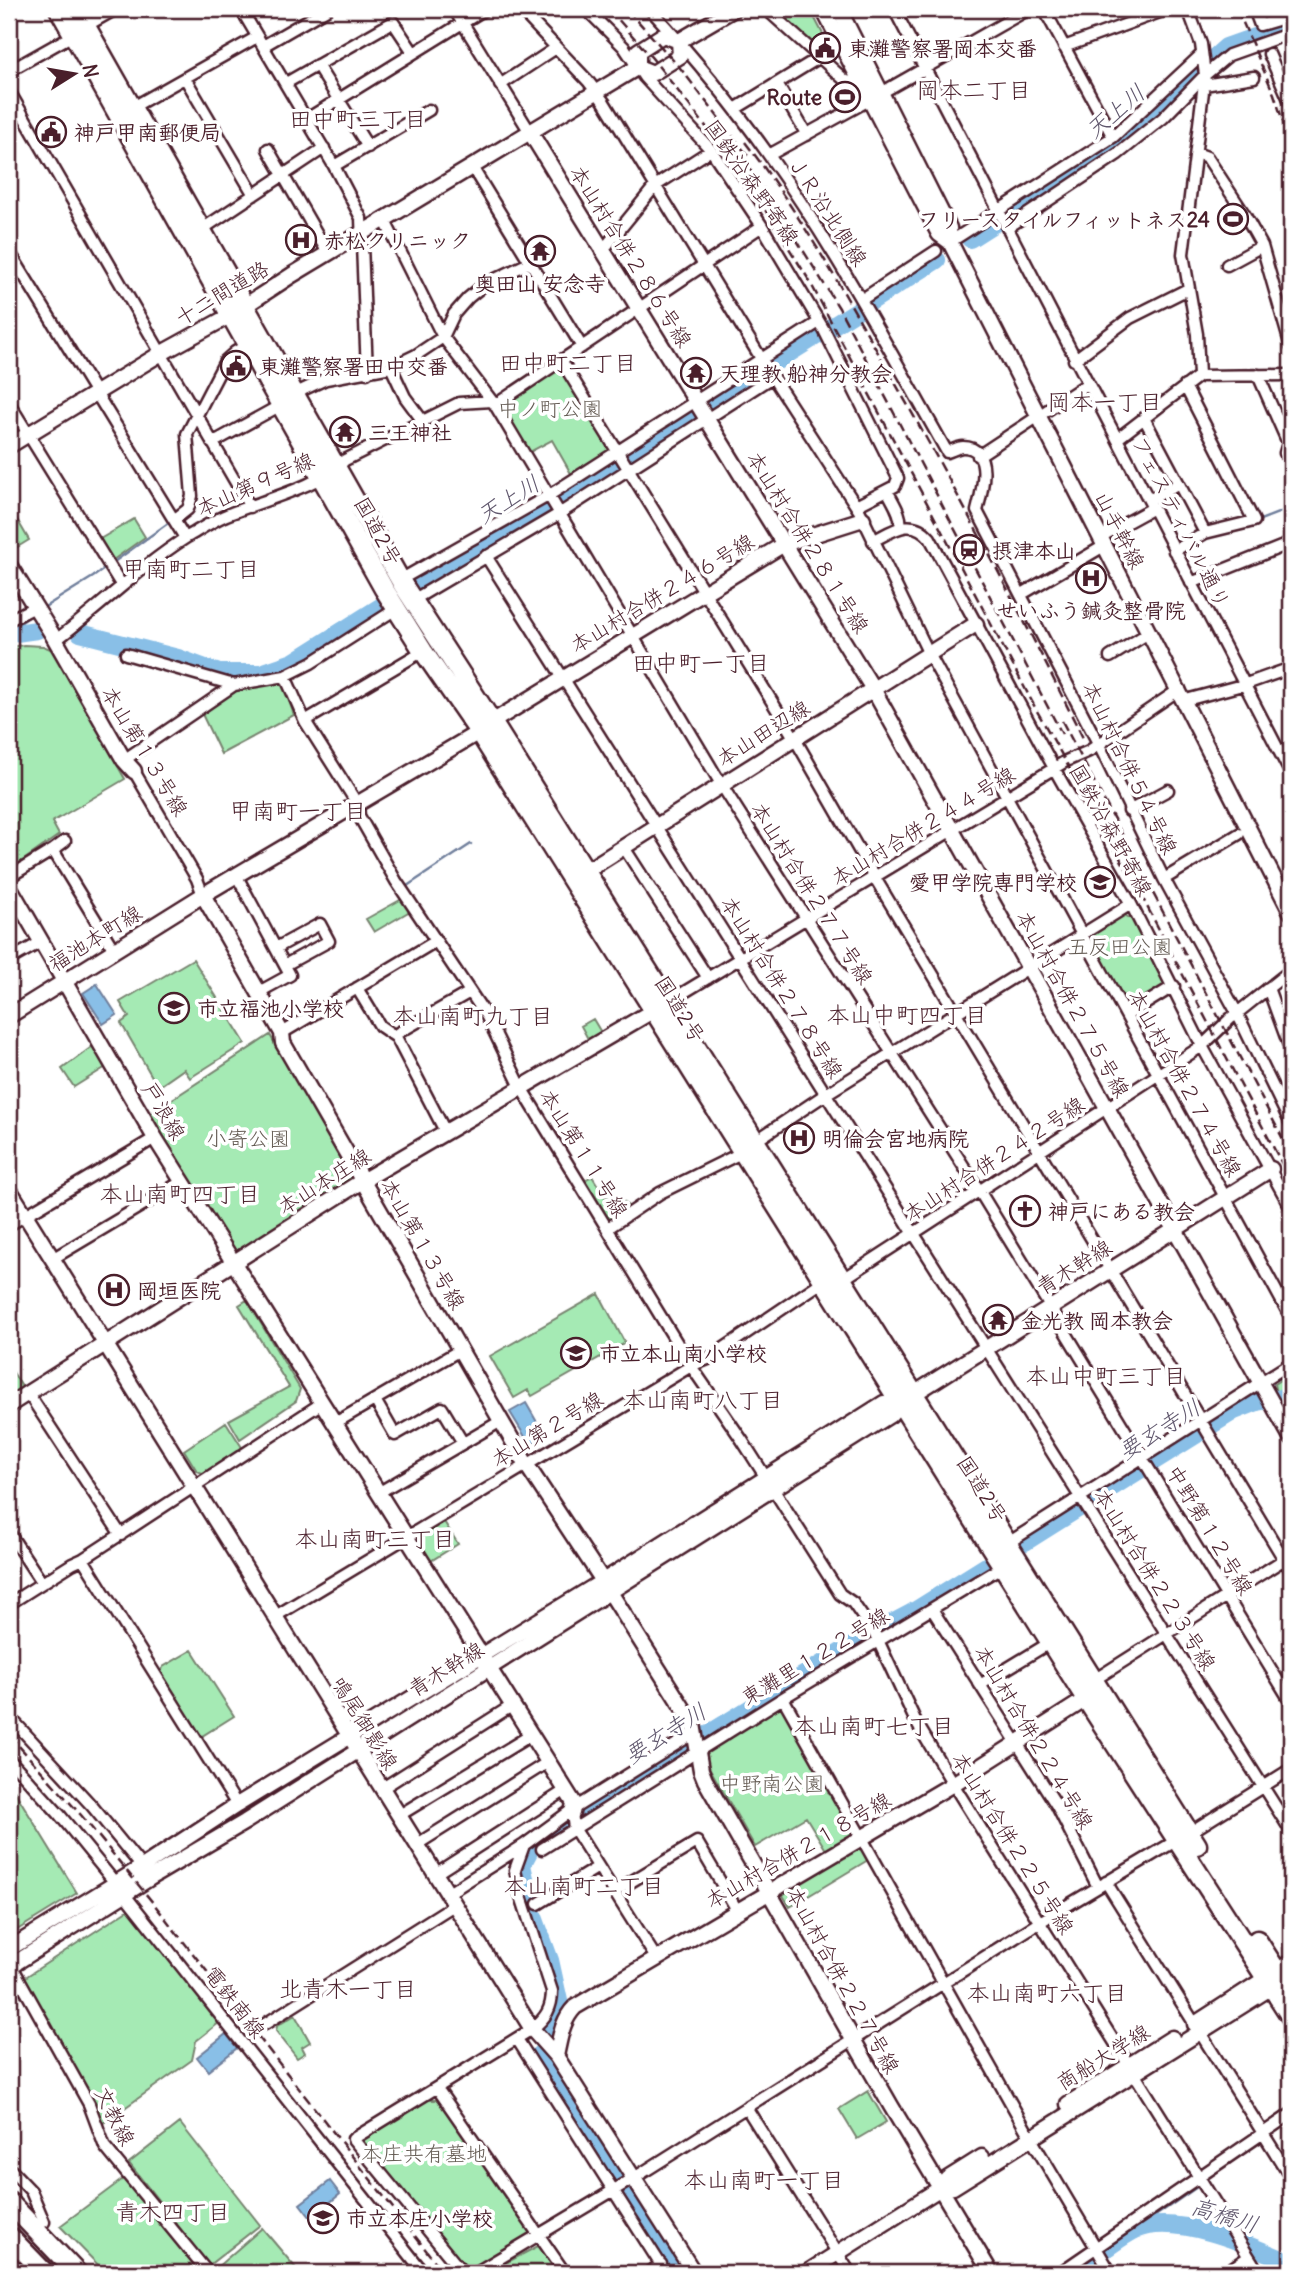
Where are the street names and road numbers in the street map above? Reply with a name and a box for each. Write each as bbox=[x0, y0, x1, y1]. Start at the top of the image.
street label: 国鉄沿森野寄線 bbox=[699, 114, 805, 250]
street label: ＪＲ沿北側線 bbox=[782, 151, 874, 271]
street label: 本山村合併２８６号線 bbox=[564, 160, 698, 352]
street label: 十二間道路 bbox=[170, 254, 274, 332]
street label: フェスティバル通り bbox=[1126, 431, 1236, 613]
street label: 本山第９号線 bbox=[192, 446, 318, 522]
street label: 本山村合併２８１号線 bbox=[741, 446, 875, 638]
street label: 山手幹線 bbox=[1089, 486, 1151, 574]
street label: 国道2号 bbox=[348, 492, 408, 570]
street label: 本山村合併２４６号線 bbox=[565, 527, 759, 659]
street label: 本山村合併５４号線 bbox=[1076, 677, 1184, 859]
street label: 本山第１３号線 bbox=[96, 681, 194, 821]
street label: 本山田辺線 bbox=[711, 694, 815, 772]
street label: 国鉄沿森野寄線 bbox=[1064, 759, 1158, 901]
street label: 本山村合併２４４号線 bbox=[826, 760, 1020, 892]
street label: 本山村合併２７７号線 bbox=[745, 797, 879, 989]
street label: 本山村合併２７８号線 bbox=[715, 891, 849, 1083]
street label: 福池本町線 bbox=[43, 899, 147, 977]
street label: 本山村合併２７５号線 bbox=[1010, 906, 1136, 1102]
street label: 国道2号 bbox=[649, 970, 711, 1048]
street label: 本山村合併２７４号線 bbox=[1122, 985, 1248, 1181]
street label: 戸浪線 bbox=[136, 1077, 192, 1145]
street label: 本山第１１号線 bbox=[534, 1084, 634, 1222]
street label: 本山村合併２４２号線 bbox=[899, 1090, 1089, 1228]
street label: 本山本庄線 bbox=[272, 1142, 376, 1220]
street label: 本山第１３号線 bbox=[375, 1174, 471, 1314]
street label: 青木幹線 bbox=[1031, 1233, 1117, 1301]
street label: 本山第２号線 bbox=[486, 1385, 608, 1473]
street label: 国道2号 bbox=[951, 1450, 1013, 1528]
street label: 中野第１２号線 bbox=[1161, 1460, 1259, 1600]
street label: 本山村合併２２３号線 bbox=[1088, 1483, 1222, 1675]
street label: 東灘里１２２号線 bbox=[736, 1601, 894, 1711]
street label: 青木幹線 bbox=[403, 1635, 489, 1703]
street label: 本山村合併２２４号線 bbox=[968, 1640, 1100, 1834]
street label: 鳴尾御影線 bbox=[326, 1671, 404, 1775]
street label: 本山村合併２２５号線 bbox=[946, 1747, 1080, 1939]
street label: 本山村合併２１８号線 bbox=[700, 1786, 896, 1914]
street label: 本山村合併２２７号線 bbox=[780, 1882, 906, 2078]
street label: 電鉄南線 bbox=[199, 1961, 271, 2043]
street label: 商船大学線 bbox=[1051, 2018, 1155, 2096]
street label: 文教線 bbox=[89, 2082, 141, 2150]

